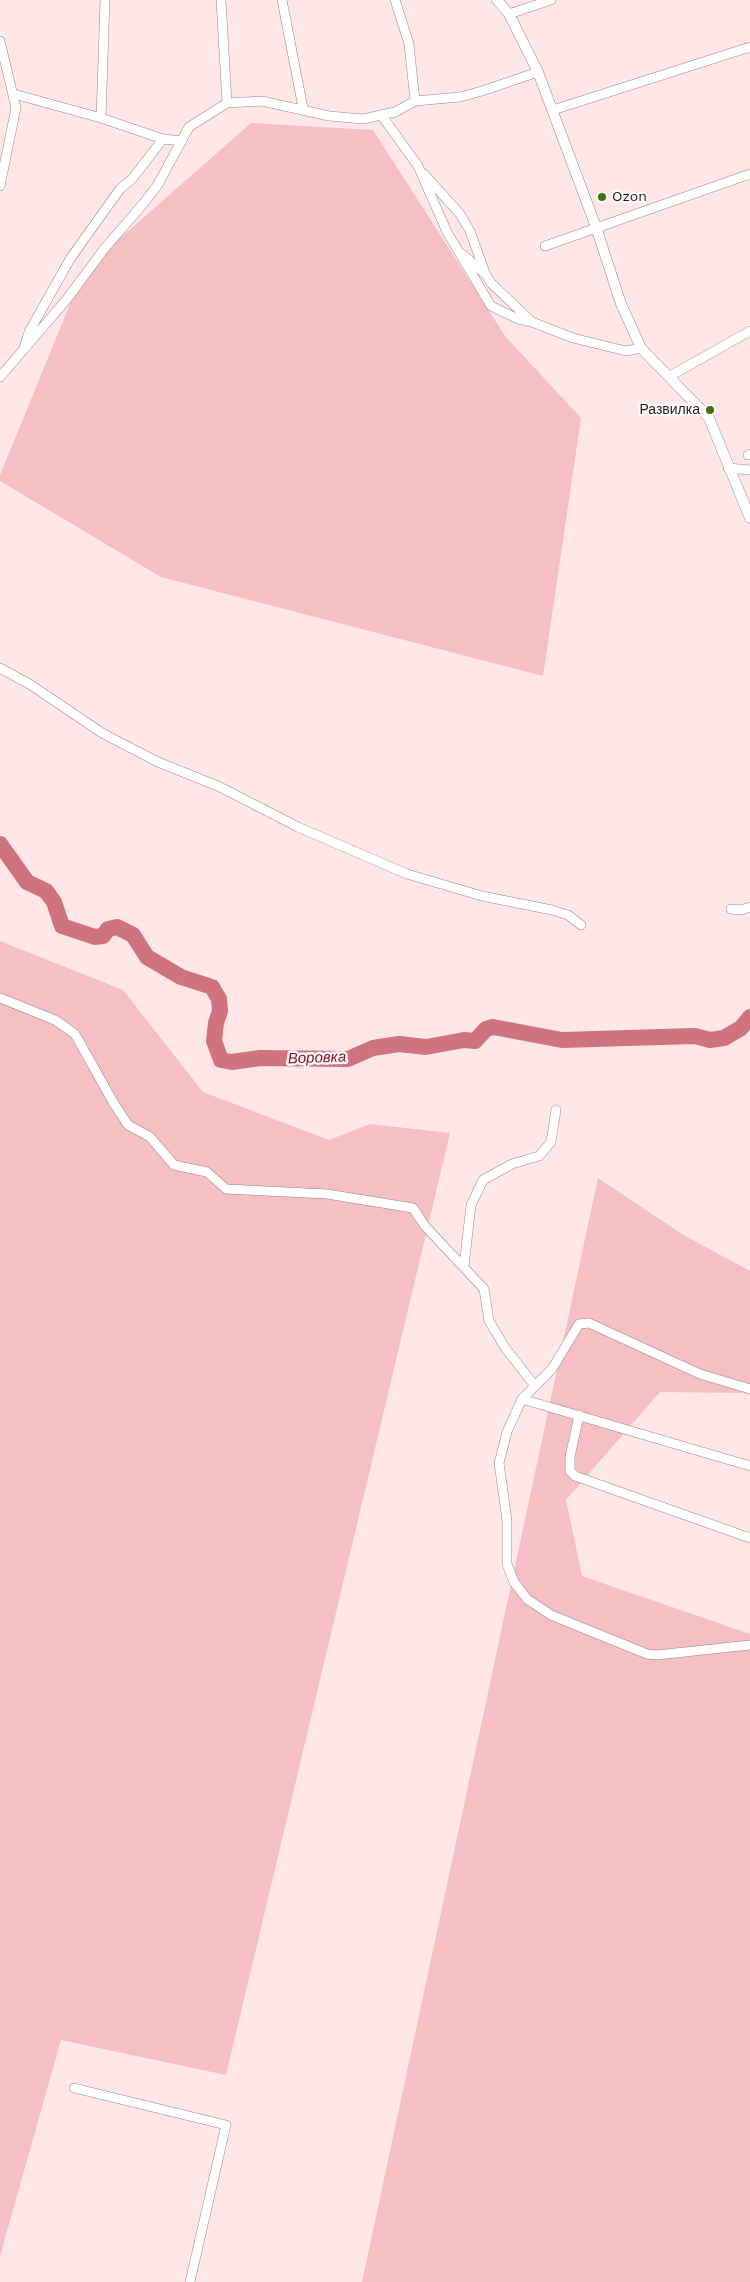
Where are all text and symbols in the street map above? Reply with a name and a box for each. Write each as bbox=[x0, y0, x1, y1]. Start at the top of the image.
place label: Ozon bbox=[612, 189, 647, 205]
marker: Ozon bbox=[596, 191, 608, 203]
place label: Развилка bbox=[639, 402, 700, 418]
marker: Развилка bbox=[704, 404, 716, 416]
water label: Воровка bbox=[288, 1048, 346, 1068]

